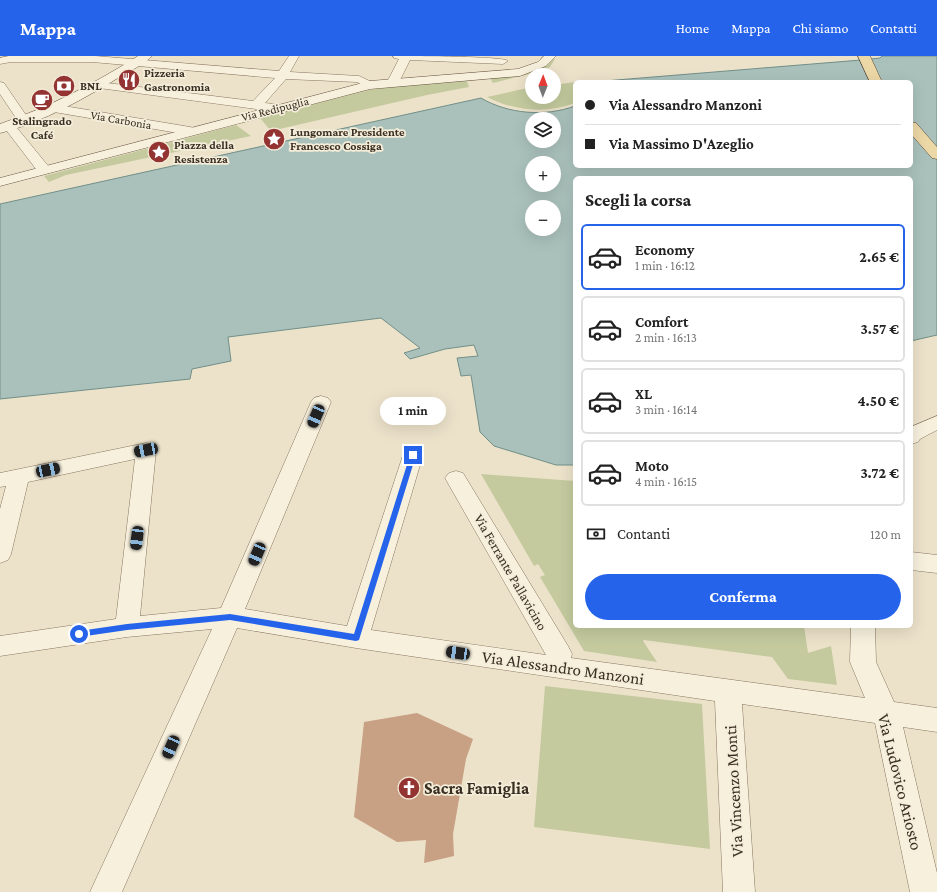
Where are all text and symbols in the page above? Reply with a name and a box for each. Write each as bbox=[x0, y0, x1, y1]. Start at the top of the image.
text: Mappa bbox=[20, 18, 76, 39]
text: Home bbox=[676, 20, 709, 36]
text: Mappa bbox=[731, 20, 770, 36]
text: Chi siamo bbox=[792, 20, 848, 36]
text: Contatti bbox=[870, 20, 917, 36]
place label: Pizzeria Gastronomia bbox=[144, 66, 210, 94]
restaurant icon: Pizzeria Gastronomia bbox=[116, 67, 142, 93]
north arrow bbox=[525, 68, 561, 104]
map controls bbox=[525, 68, 561, 236]
bank icon: BNL bbox=[51, 73, 77, 99]
place label: BNL bbox=[80, 79, 102, 93]
cafe icon: Stalingrado Café bbox=[29, 87, 55, 113]
street label: Via Redipuglia bbox=[240, 94, 311, 124]
text: Via Alessandro Manzoni bbox=[609, 97, 762, 113]
street label: Via Carbonia bbox=[89, 108, 153, 132]
button: layers bbox=[525, 112, 561, 148]
place label: Stalingrado Café bbox=[12, 114, 72, 142]
place label: Lungomare Presidente Francesco Cossiga bbox=[290, 125, 405, 153]
place icon: Lungomare Presidente Francesco Cossiga bbox=[261, 126, 287, 152]
text: Via Massimo D'Azeglio bbox=[609, 136, 754, 152]
place label: Piazza della Resistenza bbox=[174, 138, 234, 166]
place icon: Piazza della Resistenza bbox=[146, 139, 172, 165]
button: + bbox=[525, 156, 561, 192]
text: Scegli la corsa bbox=[585, 190, 691, 210]
button: − bbox=[525, 200, 561, 236]
icon: car bbox=[587, 239, 623, 275]
text: Economy bbox=[635, 242, 694, 258]
text: 2.65 € bbox=[859, 249, 899, 265]
text: 1 min · 16:12 bbox=[635, 258, 695, 273]
icon: car bbox=[587, 311, 623, 347]
text: Comfort bbox=[635, 314, 689, 330]
text: 3.57 € bbox=[861, 321, 899, 337]
text: 2 min · 16:13 bbox=[635, 330, 697, 345]
icon: car bbox=[587, 383, 623, 419]
text: XL bbox=[635, 386, 652, 402]
text: 4.50 € bbox=[858, 393, 899, 409]
callout: 1 min bbox=[380, 397, 446, 425]
text: 3 min · 16:14 bbox=[635, 402, 697, 417]
car bbox=[306, 403, 326, 429]
text: 1 min bbox=[398, 403, 428, 418]
car bbox=[133, 442, 159, 458]
route end bbox=[404, 446, 422, 464]
icon: car bbox=[587, 455, 623, 491]
text: Moto bbox=[635, 458, 669, 474]
car bbox=[35, 462, 61, 478]
text: 3.72 € bbox=[860, 465, 899, 481]
text: 4 min · 16:15 bbox=[635, 474, 697, 489]
street label: Via Ferrante Pallavicino bbox=[471, 511, 551, 633]
icon: cash bbox=[585, 523, 607, 545]
car bbox=[130, 525, 144, 551]
text: Contanti bbox=[617, 526, 670, 542]
text: 120 m bbox=[870, 527, 901, 542]
car bbox=[247, 541, 267, 567]
button: Conferma bbox=[585, 574, 901, 620]
route start bbox=[70, 625, 88, 643]
car bbox=[445, 645, 471, 661]
street label: Via Alessandro Manzoni bbox=[481, 647, 646, 689]
street label: Via Ludovico Ariosto bbox=[874, 712, 926, 852]
street label: Via Vincenzo Monti bbox=[721, 724, 747, 857]
car bbox=[161, 734, 181, 760]
church icon: Sacra Famiglia bbox=[396, 775, 422, 801]
place label: Sacra Famiglia bbox=[424, 779, 530, 798]

